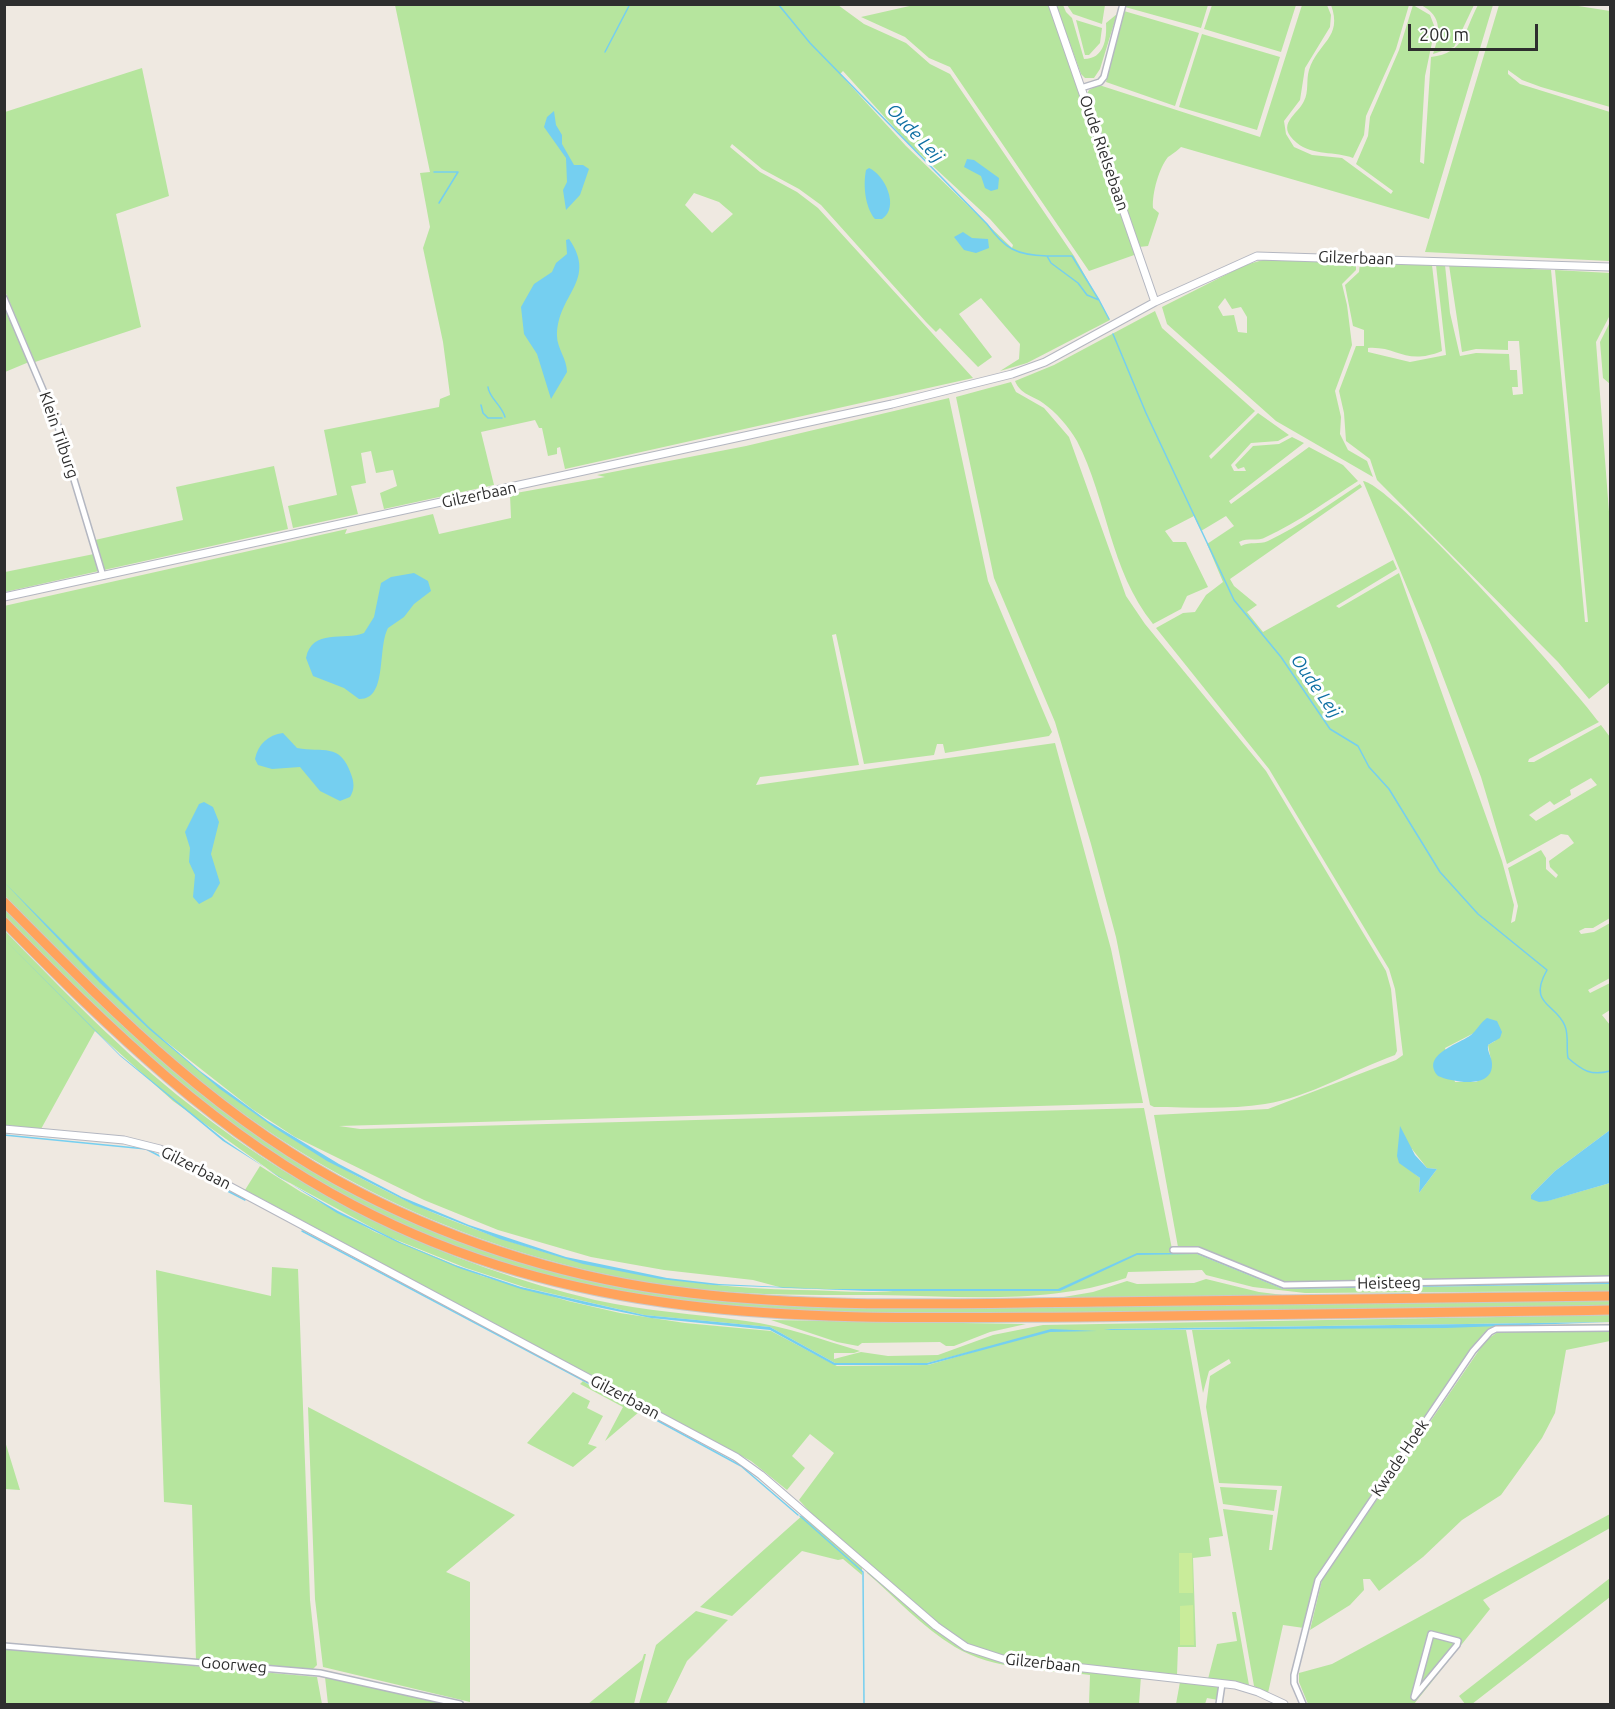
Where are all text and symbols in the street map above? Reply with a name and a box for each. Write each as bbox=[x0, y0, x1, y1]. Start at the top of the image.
scale bar bbox=[1411, 12, 1542, 50]
text: 200 m bbox=[1419, 24, 1469, 44]
street label: Oude Rielsebaan bbox=[1075, 93, 1133, 213]
water label: Oude Leij bbox=[882, 99, 948, 167]
street label: Gilzerbaan bbox=[1318, 247, 1394, 269]
street label: Klein Tilburg bbox=[35, 389, 83, 481]
street label: Gilzerbaan bbox=[440, 478, 518, 512]
water label: Oude Leij bbox=[1286, 650, 1346, 722]
street label: Gilzerbaan bbox=[158, 1142, 234, 1194]
street label: Heisteeg bbox=[1357, 1273, 1421, 1293]
street label: Gilzerbaan bbox=[587, 1371, 663, 1423]
street label: Kwade Hoek bbox=[1367, 1416, 1433, 1500]
street label: Gilzerbaan bbox=[1004, 1649, 1082, 1677]
street label: Goorweg bbox=[200, 1653, 268, 1677]

